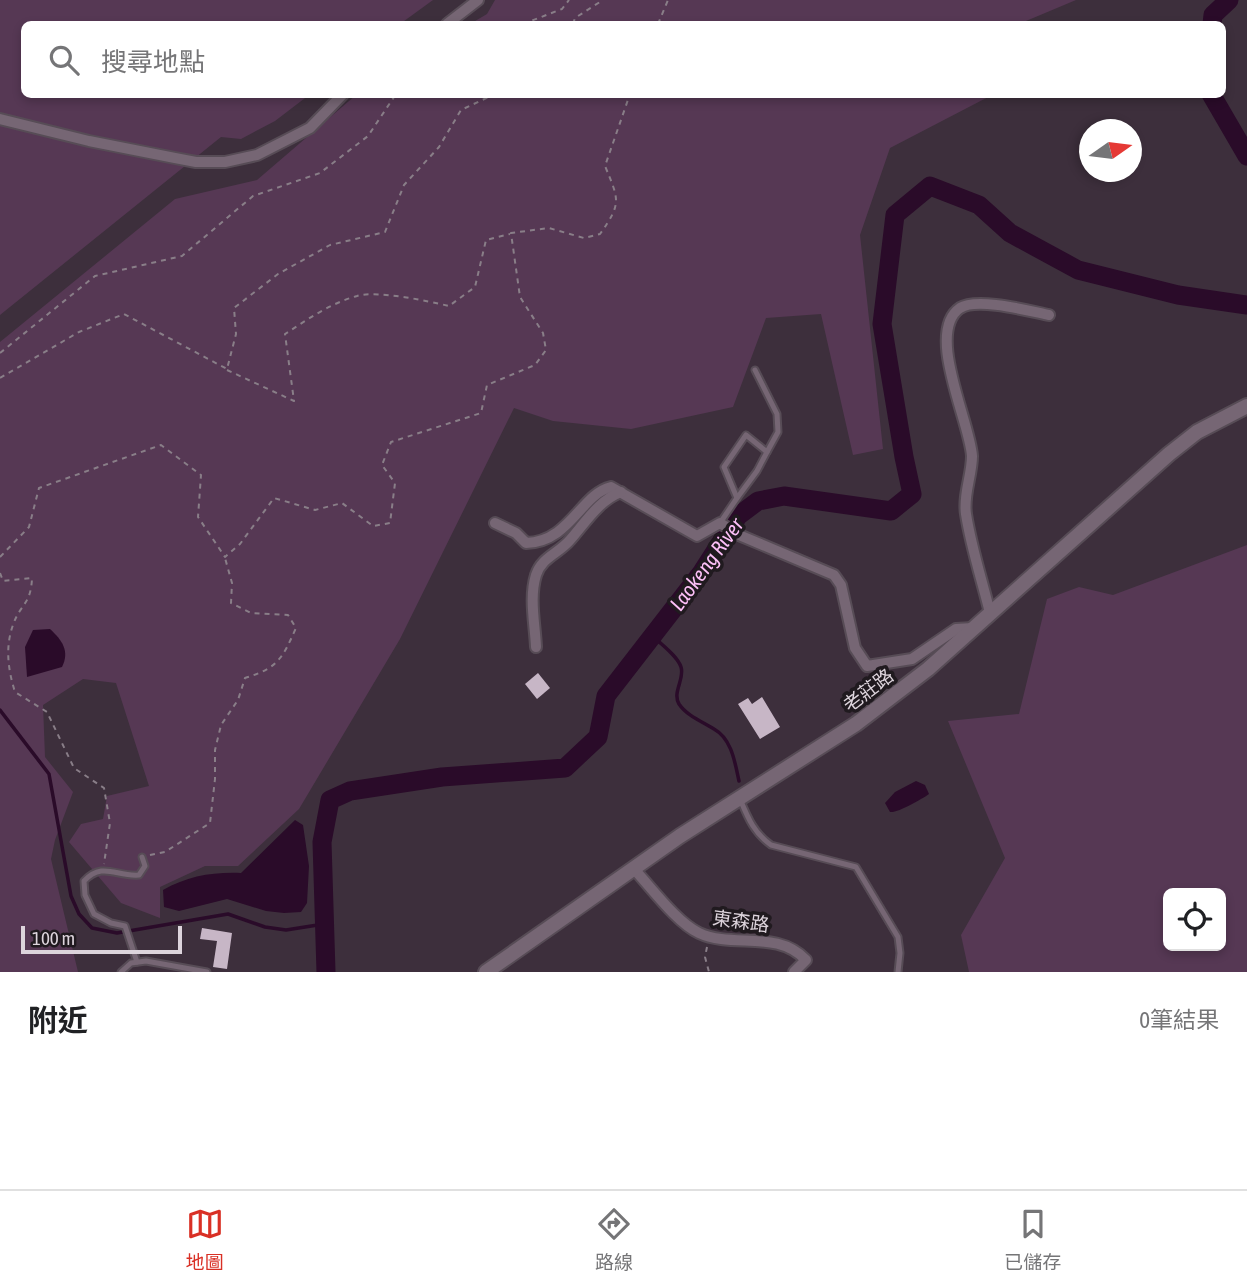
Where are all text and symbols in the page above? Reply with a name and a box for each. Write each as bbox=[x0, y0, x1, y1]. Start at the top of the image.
search box bbox=[21, 21, 1226, 98]
icon: search bbox=[45, 41, 83, 79]
text: 搜尋地點 bbox=[101, 47, 205, 77]
north arrow bbox=[1079, 119, 1142, 182]
water label: Laokeng River bbox=[664, 512, 748, 615]
street label: 老莊路 bbox=[839, 664, 897, 716]
map controls bbox=[1163, 888, 1226, 951]
button: locate bbox=[1163, 888, 1226, 951]
street label: 東森路 bbox=[711, 906, 771, 936]
scale bar bbox=[21, 923, 182, 955]
text: 100 m bbox=[32, 927, 75, 949]
text: 附近 bbox=[28, 1003, 88, 1037]
text: 0筆結果 bbox=[1139, 1007, 1219, 1033]
tab: 地圖 bbox=[186, 1205, 224, 1274]
tab: 路線 bbox=[595, 1205, 633, 1274]
tab: 已儲存 bbox=[1004, 1205, 1061, 1274]

